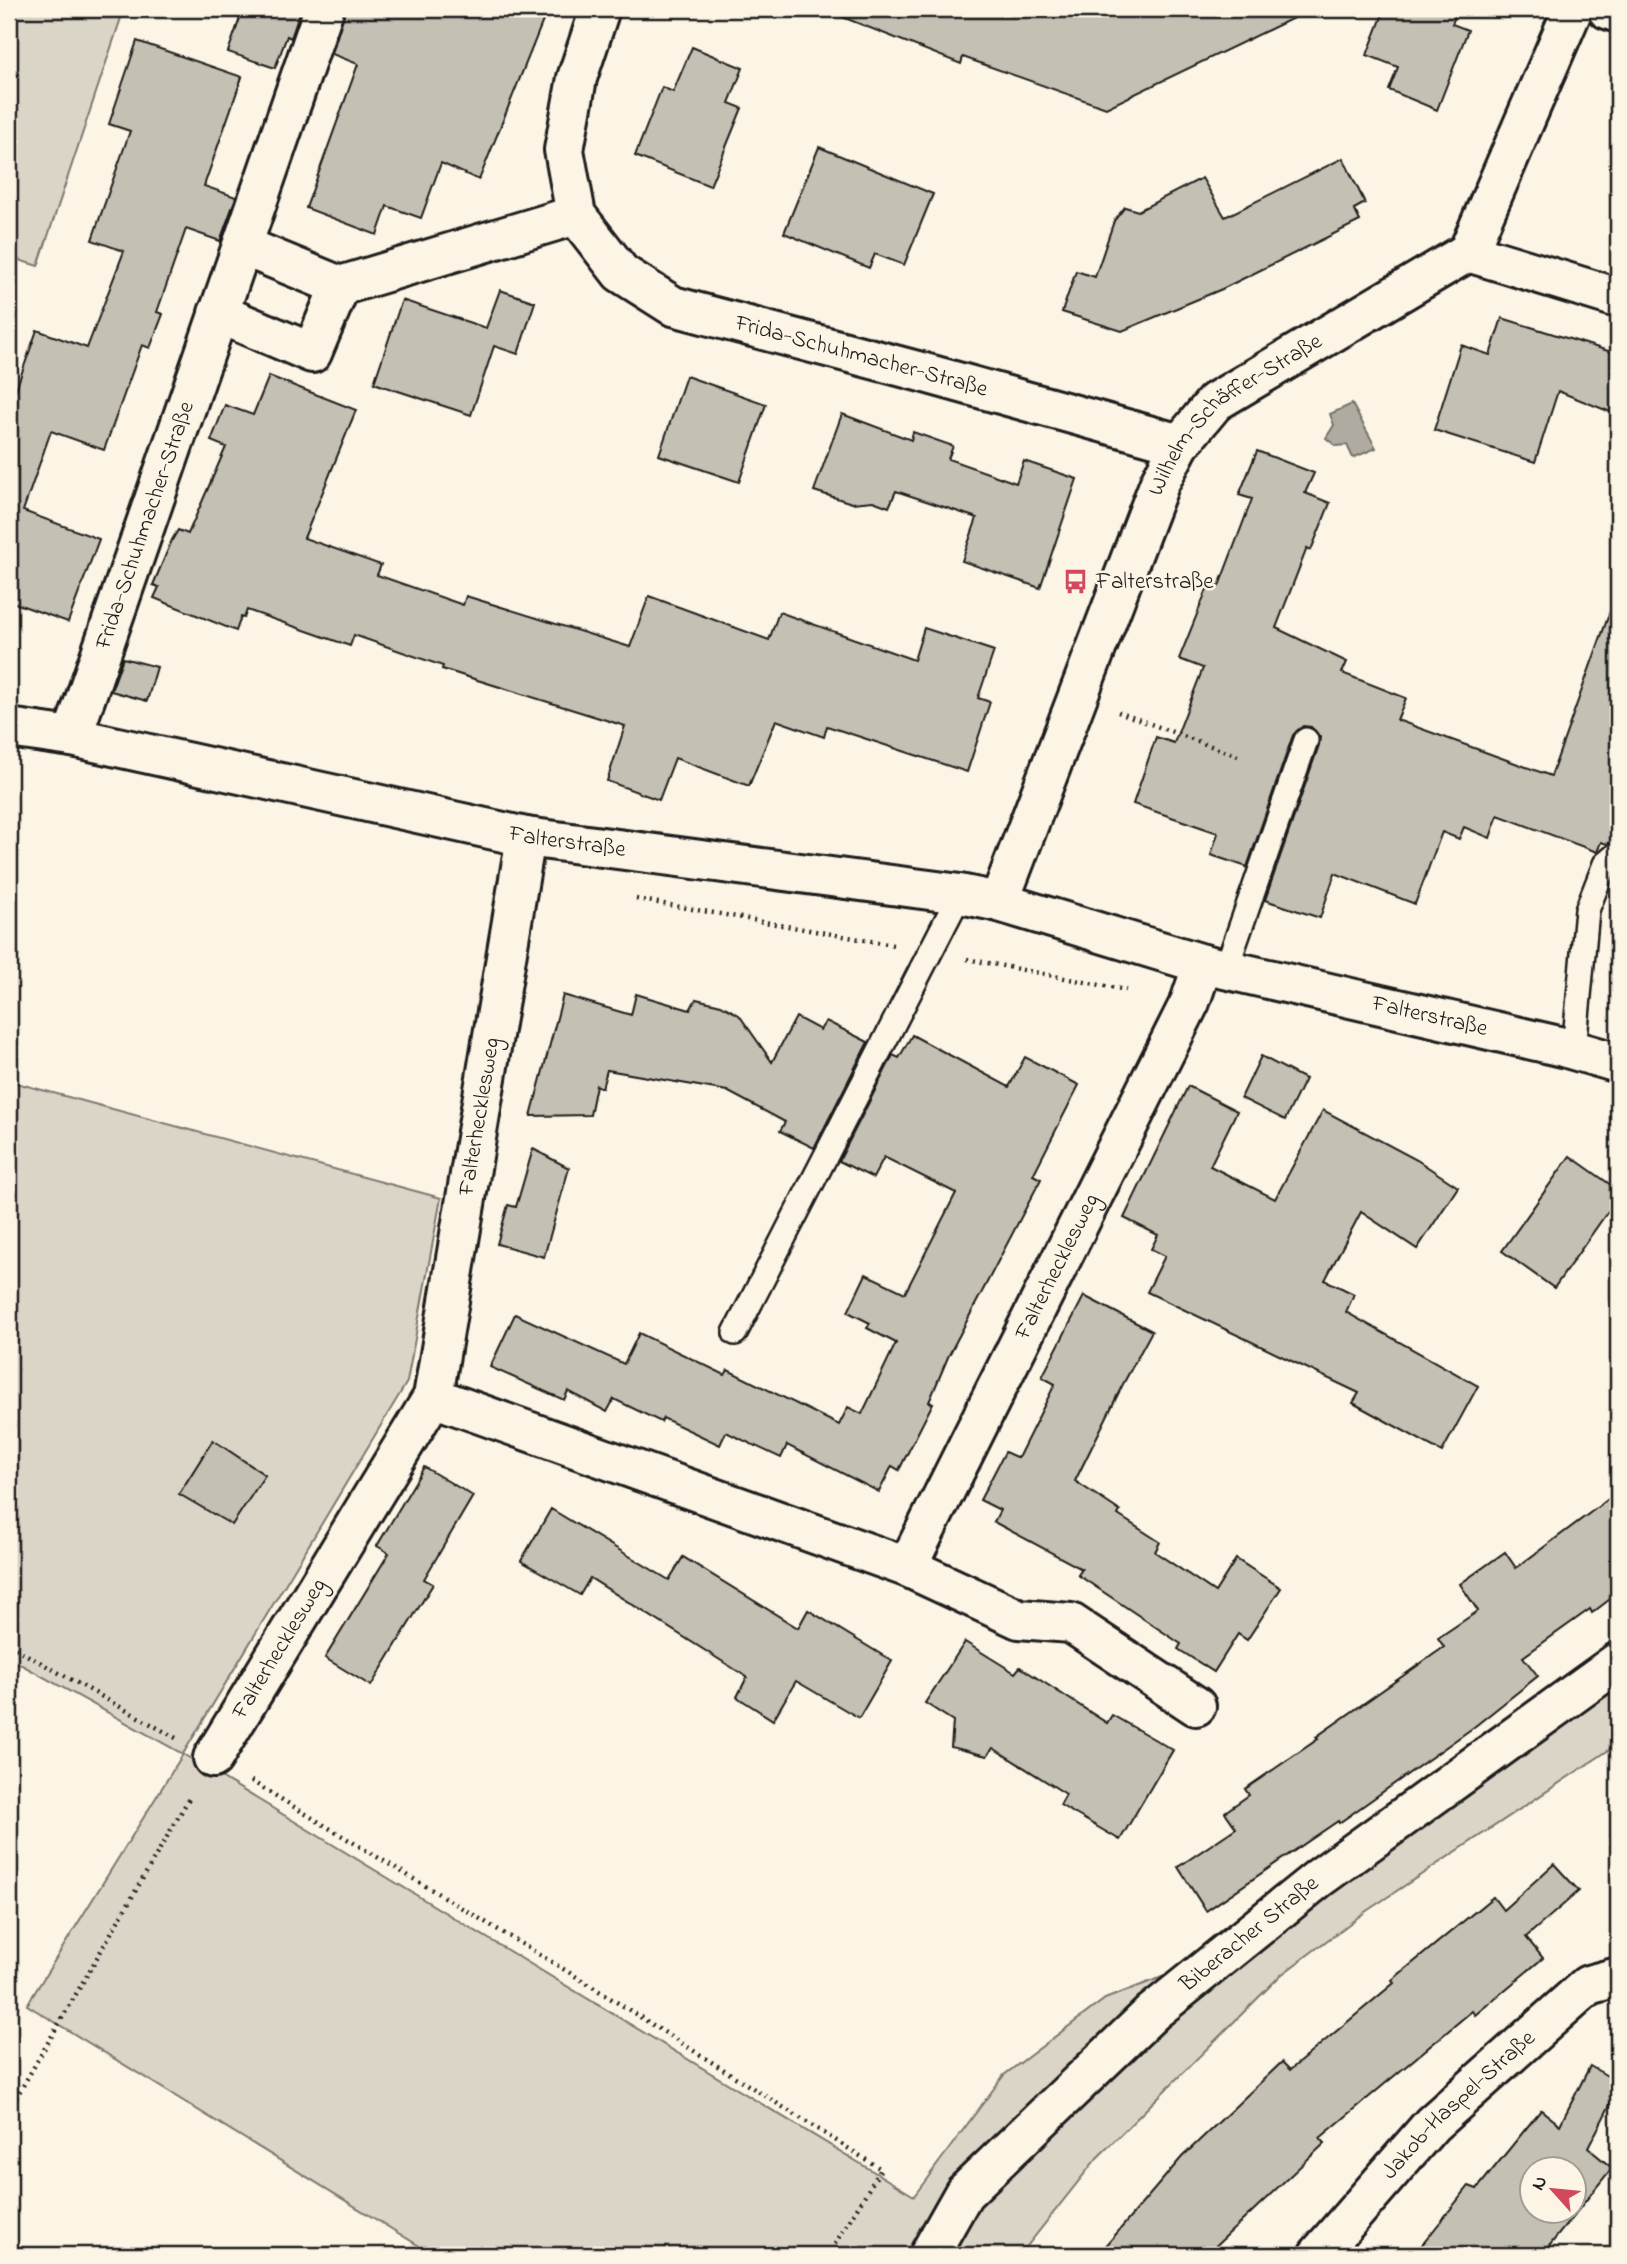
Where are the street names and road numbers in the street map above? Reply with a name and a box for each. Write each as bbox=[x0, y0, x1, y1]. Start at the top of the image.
street label: Frida-Schuhmacher-Straße bbox=[730, 306, 992, 406]
street label: Wilhelm-Schäffer-Straße bbox=[1140, 325, 1329, 500]
street label: Frida-Schuhmacher-Straße bbox=[87, 396, 204, 655]
street label: Falterstraße bbox=[504, 817, 628, 867]
street label: Falterstraße bbox=[1368, 987, 1492, 1046]
street label: Falterhecklesweg bbox=[450, 1035, 510, 1199]
street label: Falterhecklesweg bbox=[1007, 1188, 1109, 1346]
street label: Falterhecklesweg bbox=[223, 1572, 336, 1726]
street label: Biberacher Straße bbox=[1172, 1867, 1327, 2001]
street label: Jakob-Haspel-Straße bbox=[1374, 2022, 1543, 2187]

